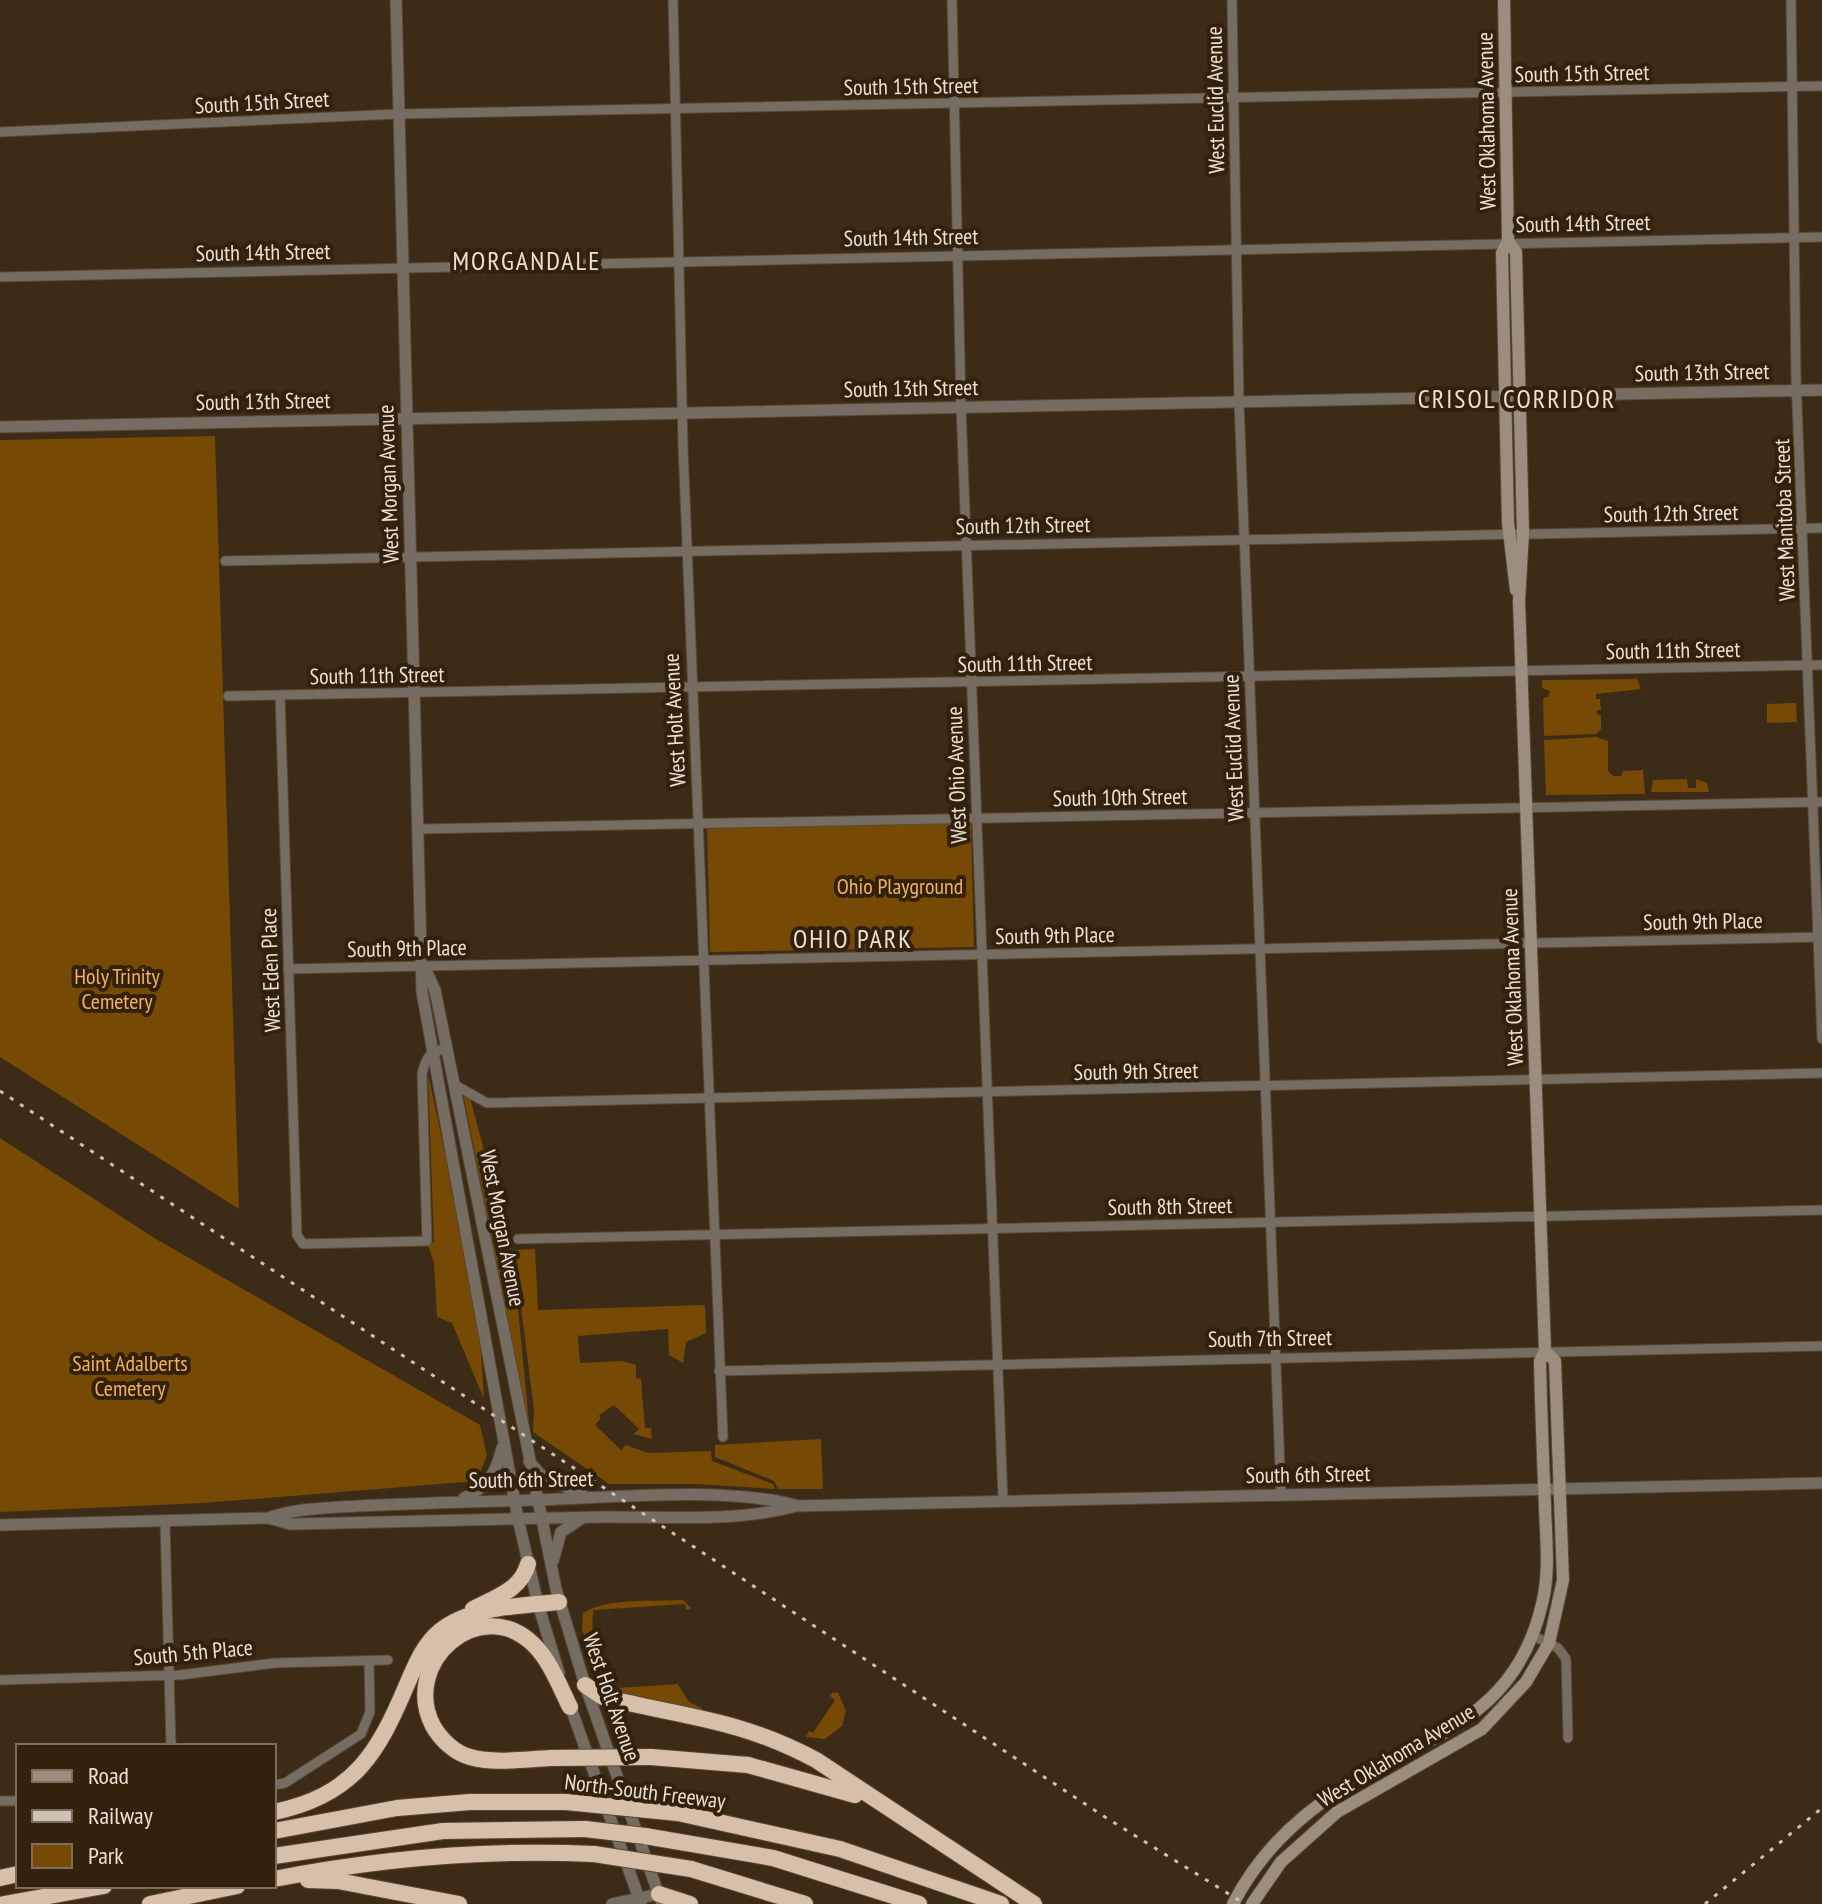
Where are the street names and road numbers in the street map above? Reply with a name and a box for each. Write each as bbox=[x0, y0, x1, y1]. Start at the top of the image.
street label: West Euclid Avenue bbox=[1200, 26, 1230, 174]
street label: West Oklahoma Avenue bbox=[1470, 32, 1502, 210]
street label: South 15th Street bbox=[1514, 58, 1650, 88]
street label: South 15th Street bbox=[843, 71, 979, 101]
street label: South 15th Street bbox=[194, 84, 330, 120]
street label: South 14th Street bbox=[1515, 208, 1651, 238]
street label: South 14th Street bbox=[843, 222, 979, 252]
street label: South 14th Street bbox=[195, 237, 331, 267]
street label: South 13th Street bbox=[1634, 357, 1770, 387]
street label: South 13th Street bbox=[843, 373, 979, 403]
street label: South 13th Street bbox=[195, 386, 331, 416]
street label: West Morgan Avenue bbox=[371, 404, 405, 564]
street label: West Manitoba Street bbox=[1767, 438, 1801, 602]
street label: South 12th Street bbox=[1603, 498, 1739, 528]
street label: South 12th Street bbox=[955, 510, 1091, 540]
street label: South 11th Street bbox=[1605, 635, 1741, 665]
street label: South 11th Street bbox=[957, 648, 1093, 678]
street label: West Holt Avenue bbox=[657, 653, 691, 787]
street label: South 11th Street bbox=[309, 660, 445, 690]
street label: West Euclid Avenue bbox=[1216, 674, 1250, 822]
street label: West Ohio Avenue bbox=[940, 706, 972, 844]
street label: South 10th Street bbox=[1052, 782, 1188, 812]
street label: West Oklahoma Avenue bbox=[1495, 888, 1529, 1066]
street label: South 9th Place bbox=[1643, 906, 1763, 936]
street label: West Eden Place bbox=[254, 908, 286, 1032]
street label: South 9th Place bbox=[995, 920, 1115, 950]
street label: South 9th Place bbox=[347, 933, 467, 963]
street label: South 9th Street bbox=[1073, 1056, 1199, 1086]
street label: West Morgan Avenue bbox=[474, 1148, 532, 1308]
street label: South 8th Street bbox=[1107, 1191, 1233, 1221]
street label: South 7th Street bbox=[1207, 1323, 1333, 1353]
street label: South 6th Street bbox=[1245, 1459, 1371, 1489]
street label: South 6th Street bbox=[468, 1464, 594, 1494]
street label: West Holt Avenue bbox=[577, 1629, 647, 1765]
street label: South 5th Place bbox=[132, 1633, 254, 1671]
street label: West Oklahoma Avenue bbox=[1313, 1697, 1479, 1813]
street label: North-South Freeway bbox=[563, 1767, 728, 1815]

